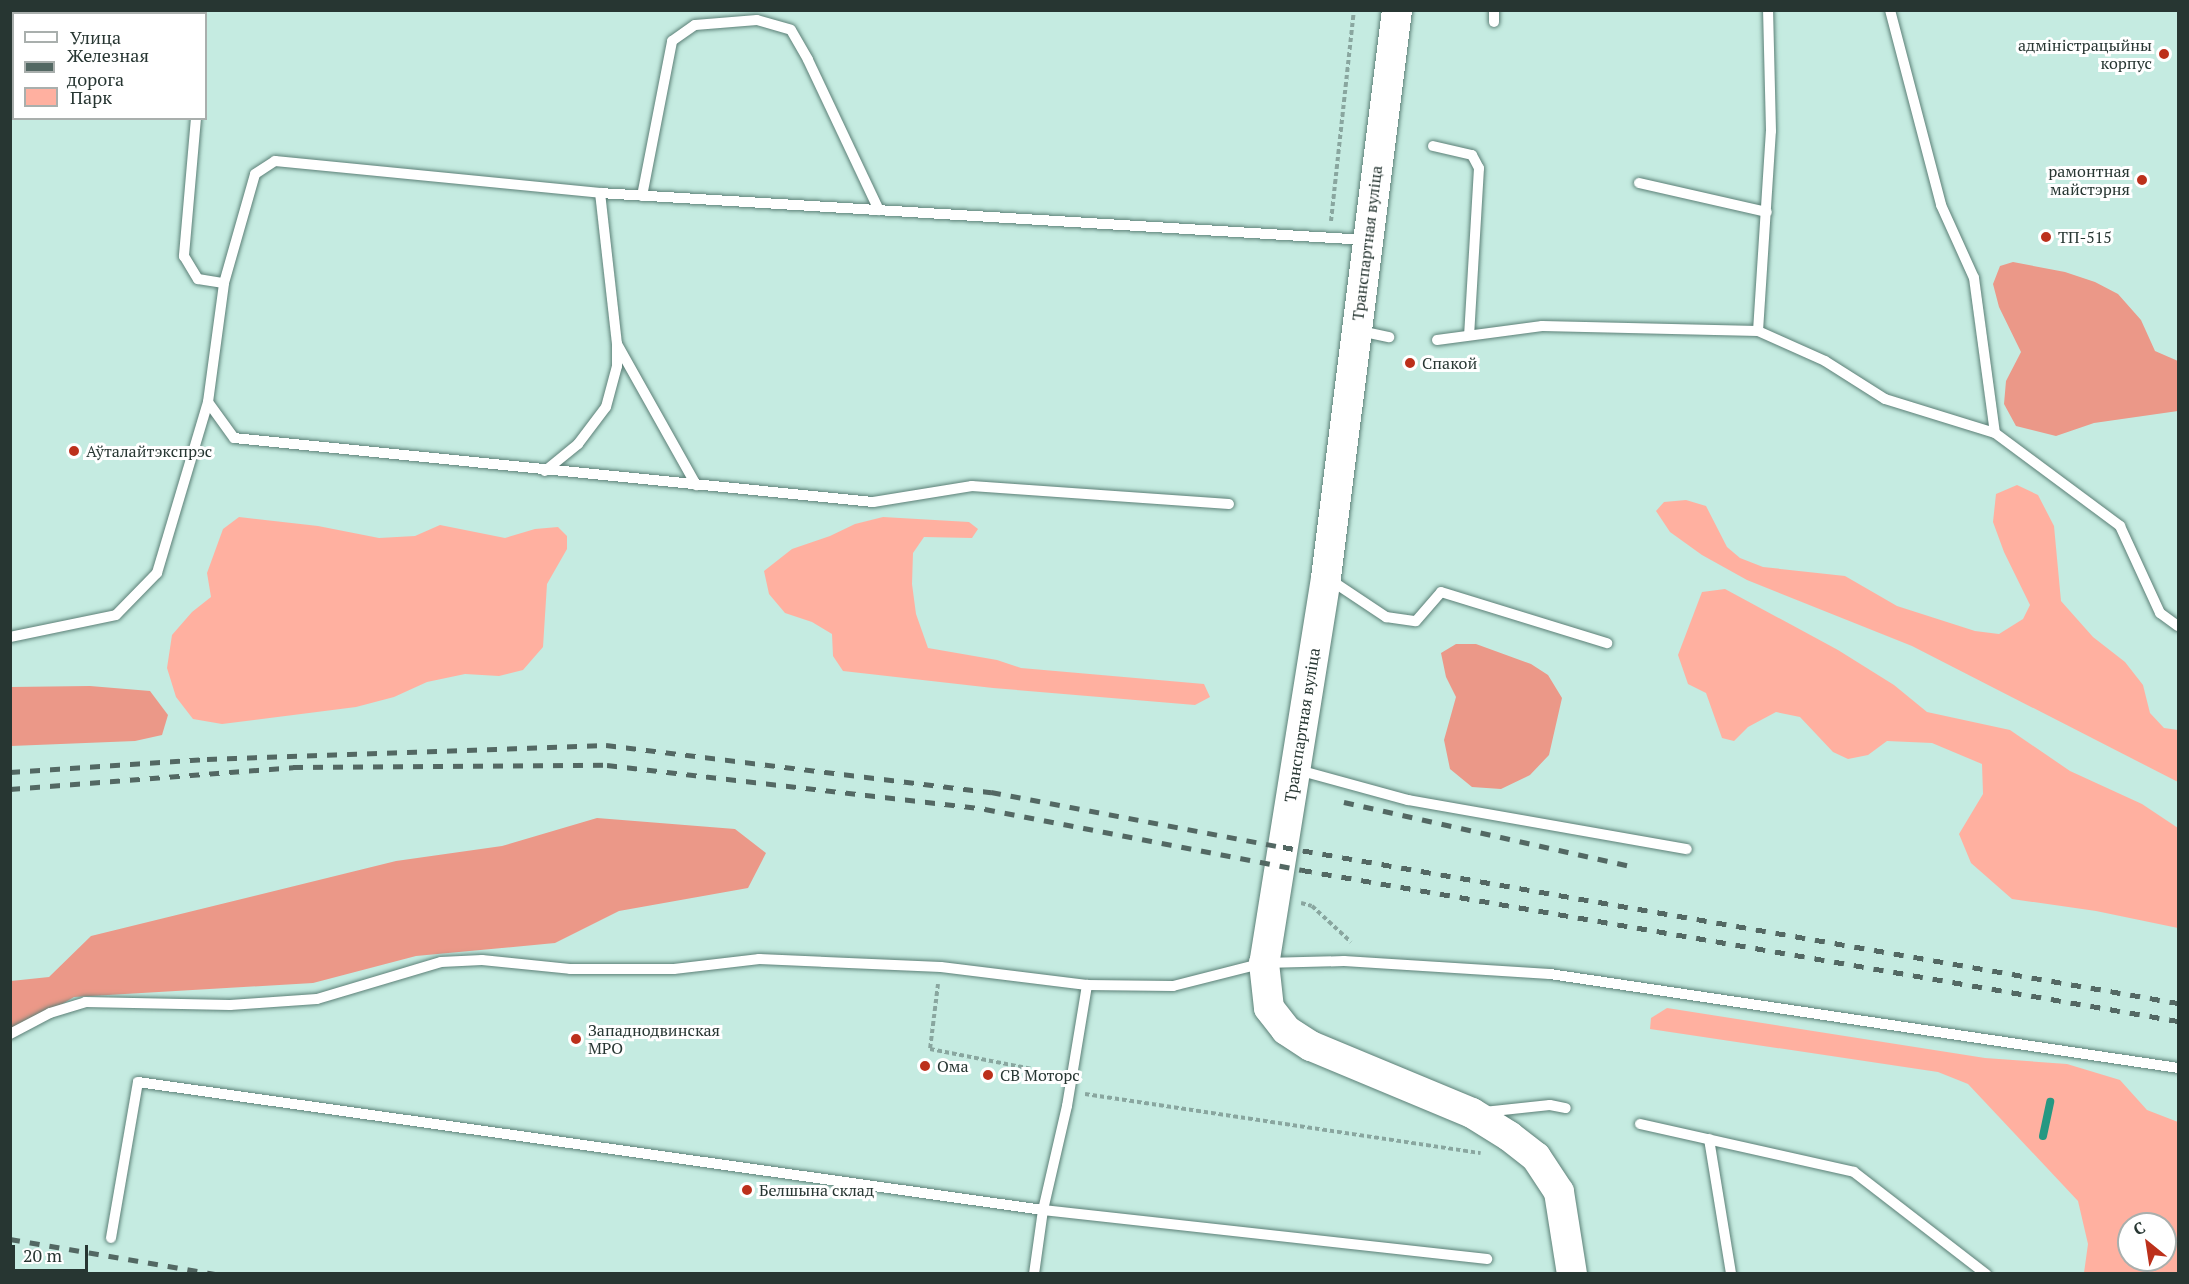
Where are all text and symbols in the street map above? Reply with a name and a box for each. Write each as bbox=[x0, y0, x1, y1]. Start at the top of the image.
legend bbox=[12, 12, 207, 120]
text: Улица bbox=[70, 25, 121, 49]
place label: адміністрацыйны корпус bbox=[2018, 35, 2152, 73]
text: Железная дорога bbox=[67, 43, 149, 91]
marker: адміністрацыйны корпус bbox=[2157, 47, 2171, 61]
text: Парк bbox=[70, 85, 112, 109]
place label: рамонтная майстэрня bbox=[2048, 161, 2130, 199]
street label: Транспартная вуліца bbox=[1348, 164, 1386, 322]
marker: рамонтная майстэрня bbox=[2135, 173, 2149, 187]
place label: ТП-515 bbox=[2058, 227, 2112, 247]
marker: ТП-515 bbox=[2039, 230, 2053, 244]
place label: Спакой bbox=[1422, 353, 1477, 373]
marker: Спакой bbox=[1403, 356, 1417, 370]
place label: Аўталайтэкспрэс bbox=[86, 441, 212, 461]
marker: Аўталайтэкспрэс bbox=[67, 444, 81, 458]
street label: Транспартная вуліца bbox=[1280, 646, 1324, 804]
place label: Западнодвинская МРО bbox=[588, 1020, 720, 1058]
marker: Западнодвинская МРО bbox=[569, 1032, 583, 1046]
place label: Ома bbox=[937, 1056, 969, 1076]
marker: Ома bbox=[918, 1059, 932, 1073]
place label: СВ Моторс bbox=[1000, 1065, 1080, 1085]
marker: СВ Моторс bbox=[981, 1068, 995, 1082]
place label: Белшына склад bbox=[759, 1180, 874, 1200]
marker: Белшына склад bbox=[740, 1183, 754, 1197]
north arrow bbox=[2117, 1212, 2177, 1272]
text: С bbox=[2129, 1216, 2149, 1240]
scale bar bbox=[15, 1233, 92, 1271]
text: 20 m bbox=[23, 1243, 62, 1267]

